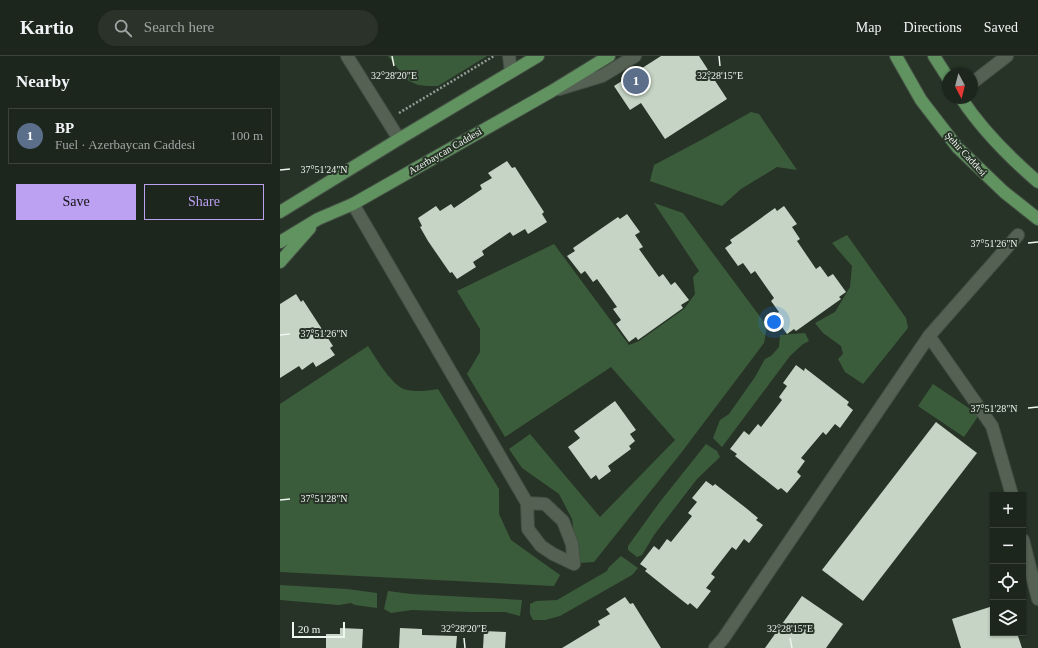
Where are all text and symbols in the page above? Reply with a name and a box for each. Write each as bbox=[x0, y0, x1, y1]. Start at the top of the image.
search box bbox=[98, 10, 378, 46]
text: Kartio bbox=[20, 17, 74, 38]
icon: search bbox=[112, 17, 134, 39]
text: Search here bbox=[144, 19, 214, 35]
text: Map bbox=[856, 20, 881, 35]
text: Directions bbox=[903, 20, 962, 35]
text: Saved bbox=[984, 20, 1018, 35]
pin: 1 bbox=[623, 66, 649, 96]
north arrow bbox=[942, 68, 978, 104]
text: 32°28'20"E bbox=[371, 70, 417, 81]
text: 32°28'15"E bbox=[697, 70, 743, 81]
text: Nearby bbox=[16, 72, 70, 91]
text: BP bbox=[55, 120, 74, 136]
street label: Azerbaycan Caddesi bbox=[407, 126, 484, 176]
text: 1 bbox=[27, 128, 33, 143]
text: 100 m bbox=[230, 128, 263, 143]
street label: Şehir Caddesi bbox=[943, 130, 989, 178]
text: Fuel · Azerbaycan Caddesi bbox=[55, 137, 195, 152]
text: 37°51'24"N bbox=[300, 164, 348, 175]
button: Save bbox=[16, 184, 136, 220]
button: Share bbox=[144, 184, 264, 220]
text: 37°51'26"N bbox=[970, 238, 1018, 249]
your location bbox=[764, 312, 784, 332]
text: 37°51'26"N bbox=[300, 328, 348, 339]
text: 37°51'28"N bbox=[970, 403, 1018, 414]
map controls bbox=[990, 492, 1026, 636]
button: + bbox=[990, 492, 1026, 528]
text: 37°51'28"N bbox=[300, 493, 348, 504]
button: − bbox=[990, 528, 1026, 564]
button: locate bbox=[990, 564, 1026, 600]
button: layers bbox=[990, 600, 1026, 636]
scale bar bbox=[292, 620, 345, 639]
text: 20 m bbox=[298, 623, 320, 635]
text: 32°28'20"E bbox=[441, 623, 487, 634]
text: 32°28'15"E bbox=[767, 623, 813, 634]

